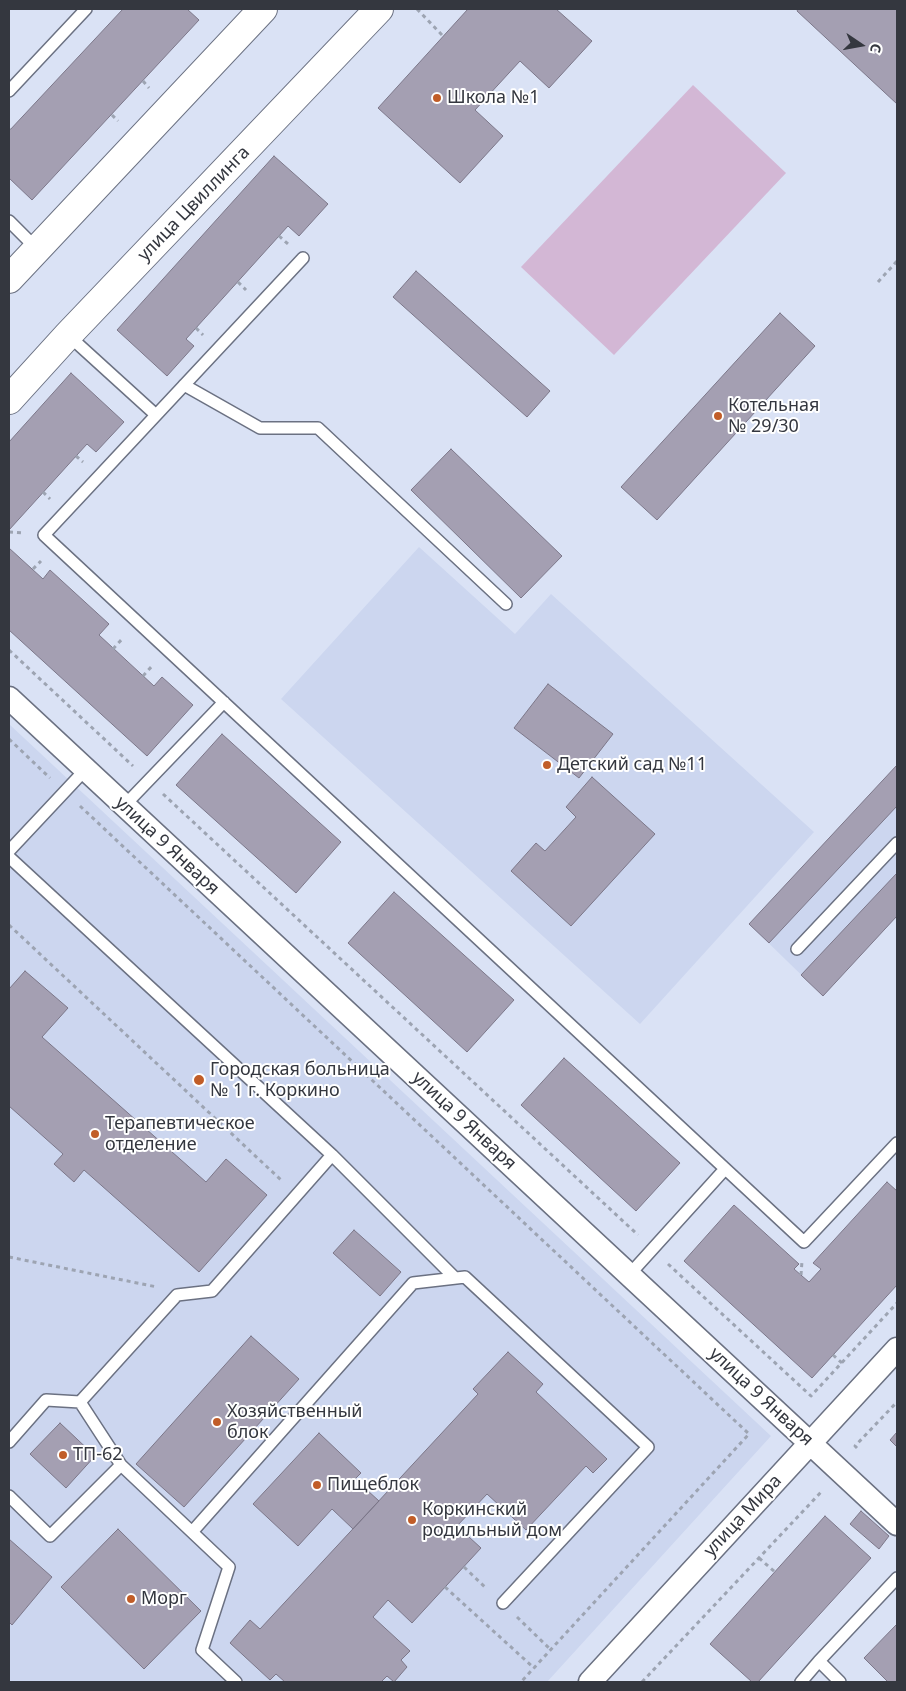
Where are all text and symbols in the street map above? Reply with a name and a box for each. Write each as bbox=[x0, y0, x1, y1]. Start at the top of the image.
north arrow bbox=[836, 20, 886, 70]
text: С bbox=[866, 42, 886, 55]
place label: Школа №1 bbox=[447, 87, 539, 109]
marker: Школа №1 bbox=[431, 92, 443, 104]
street label: улица Цвиллинга bbox=[134, 142, 254, 266]
place label: Котельная № 29/30 bbox=[728, 395, 819, 438]
marker: Котельная № 29/30 bbox=[712, 410, 724, 422]
place label: Детский сад №11 bbox=[557, 754, 707, 776]
marker: Детский сад №11 bbox=[541, 759, 553, 771]
street label: улица 9 Января bbox=[110, 792, 224, 900]
place label: Городская больница № 1 г. Коркино bbox=[210, 1059, 390, 1102]
street label: улица 9 Января bbox=[407, 1067, 521, 1175]
marker: Городская больница № 1 г. Коркино bbox=[192, 1073, 206, 1087]
place label: Терапевтическое отделение bbox=[105, 1113, 255, 1156]
marker: Терапевтическое отделение bbox=[89, 1128, 101, 1140]
street label: улица 9 Января bbox=[704, 1343, 818, 1451]
place label: Хозяйственный блок bbox=[227, 1401, 363, 1444]
marker: Хозяйственный блок bbox=[211, 1416, 223, 1428]
place label: ТП-62 bbox=[73, 1444, 123, 1466]
marker: ТП-62 bbox=[57, 1449, 69, 1461]
street label: улица Мира bbox=[700, 1471, 786, 1561]
place label: Пищеблок bbox=[327, 1474, 419, 1496]
marker: Пищеблок bbox=[311, 1479, 323, 1491]
place label: Коркинский родильный дом bbox=[422, 1499, 562, 1542]
marker: Коркинский родильный дом bbox=[406, 1514, 418, 1526]
place label: Морг bbox=[141, 1588, 187, 1610]
marker: Морг bbox=[125, 1593, 137, 1605]

